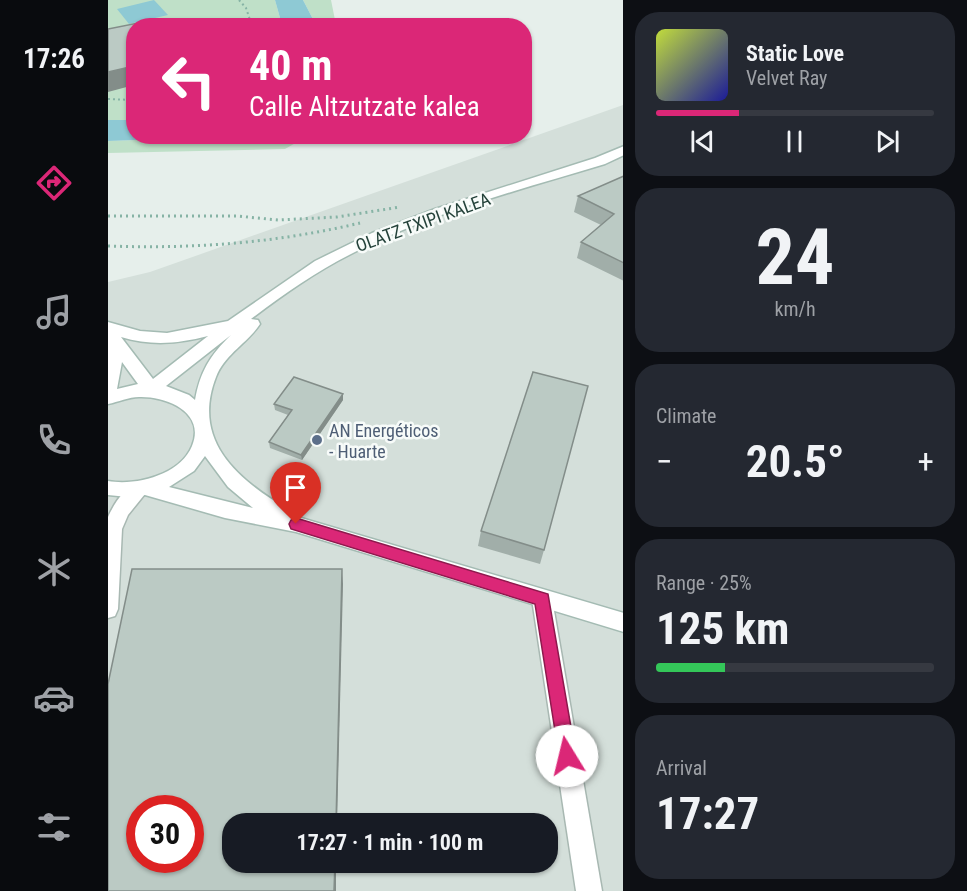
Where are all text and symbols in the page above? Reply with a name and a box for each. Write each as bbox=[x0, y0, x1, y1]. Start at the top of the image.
text: 40 m bbox=[249, 41, 332, 90]
text: Static Love bbox=[746, 41, 844, 66]
icon: left bbox=[150, 42, 228, 120]
text: 17:26 bbox=[23, 43, 85, 75]
text: Velvet Ray bbox=[746, 66, 827, 90]
text: Calle Altzutzate kalea bbox=[249, 91, 480, 123]
icon: previous bbox=[686, 125, 719, 158]
icon: pause bbox=[778, 125, 811, 158]
icon: next bbox=[871, 125, 904, 158]
icon: directions bbox=[33, 162, 75, 204]
street label: OLATZ TXIPI KALEA bbox=[353, 188, 494, 256]
text: 24 bbox=[756, 212, 834, 303]
icon: music bbox=[33, 291, 75, 333]
text: km/h bbox=[774, 297, 816, 321]
text: Climate bbox=[656, 404, 716, 428]
icon: phone bbox=[33, 419, 75, 461]
place label: AN Energéticos - Huarte bbox=[329, 420, 438, 462]
marker: AN Energéticos - Huarte bbox=[310, 433, 324, 447]
text: 20.5° bbox=[746, 435, 844, 488]
text: − bbox=[656, 442, 673, 481]
text: + bbox=[918, 442, 934, 481]
pin bbox=[270, 462, 321, 524]
icon: arrive bbox=[279, 471, 312, 504]
icon: climate bbox=[33, 548, 75, 590]
text: Range · 25% bbox=[656, 571, 752, 595]
text: 125 km bbox=[656, 602, 789, 655]
icon: car bbox=[33, 677, 75, 719]
position arrow bbox=[535, 724, 599, 788]
text: Arrival bbox=[656, 756, 707, 780]
text: 17:27 bbox=[656, 787, 759, 840]
speed limit sign: 30 bbox=[126, 795, 204, 873]
icon: filters bbox=[33, 806, 75, 848]
text: 17:27 · 1 min · 100 m bbox=[297, 830, 483, 855]

